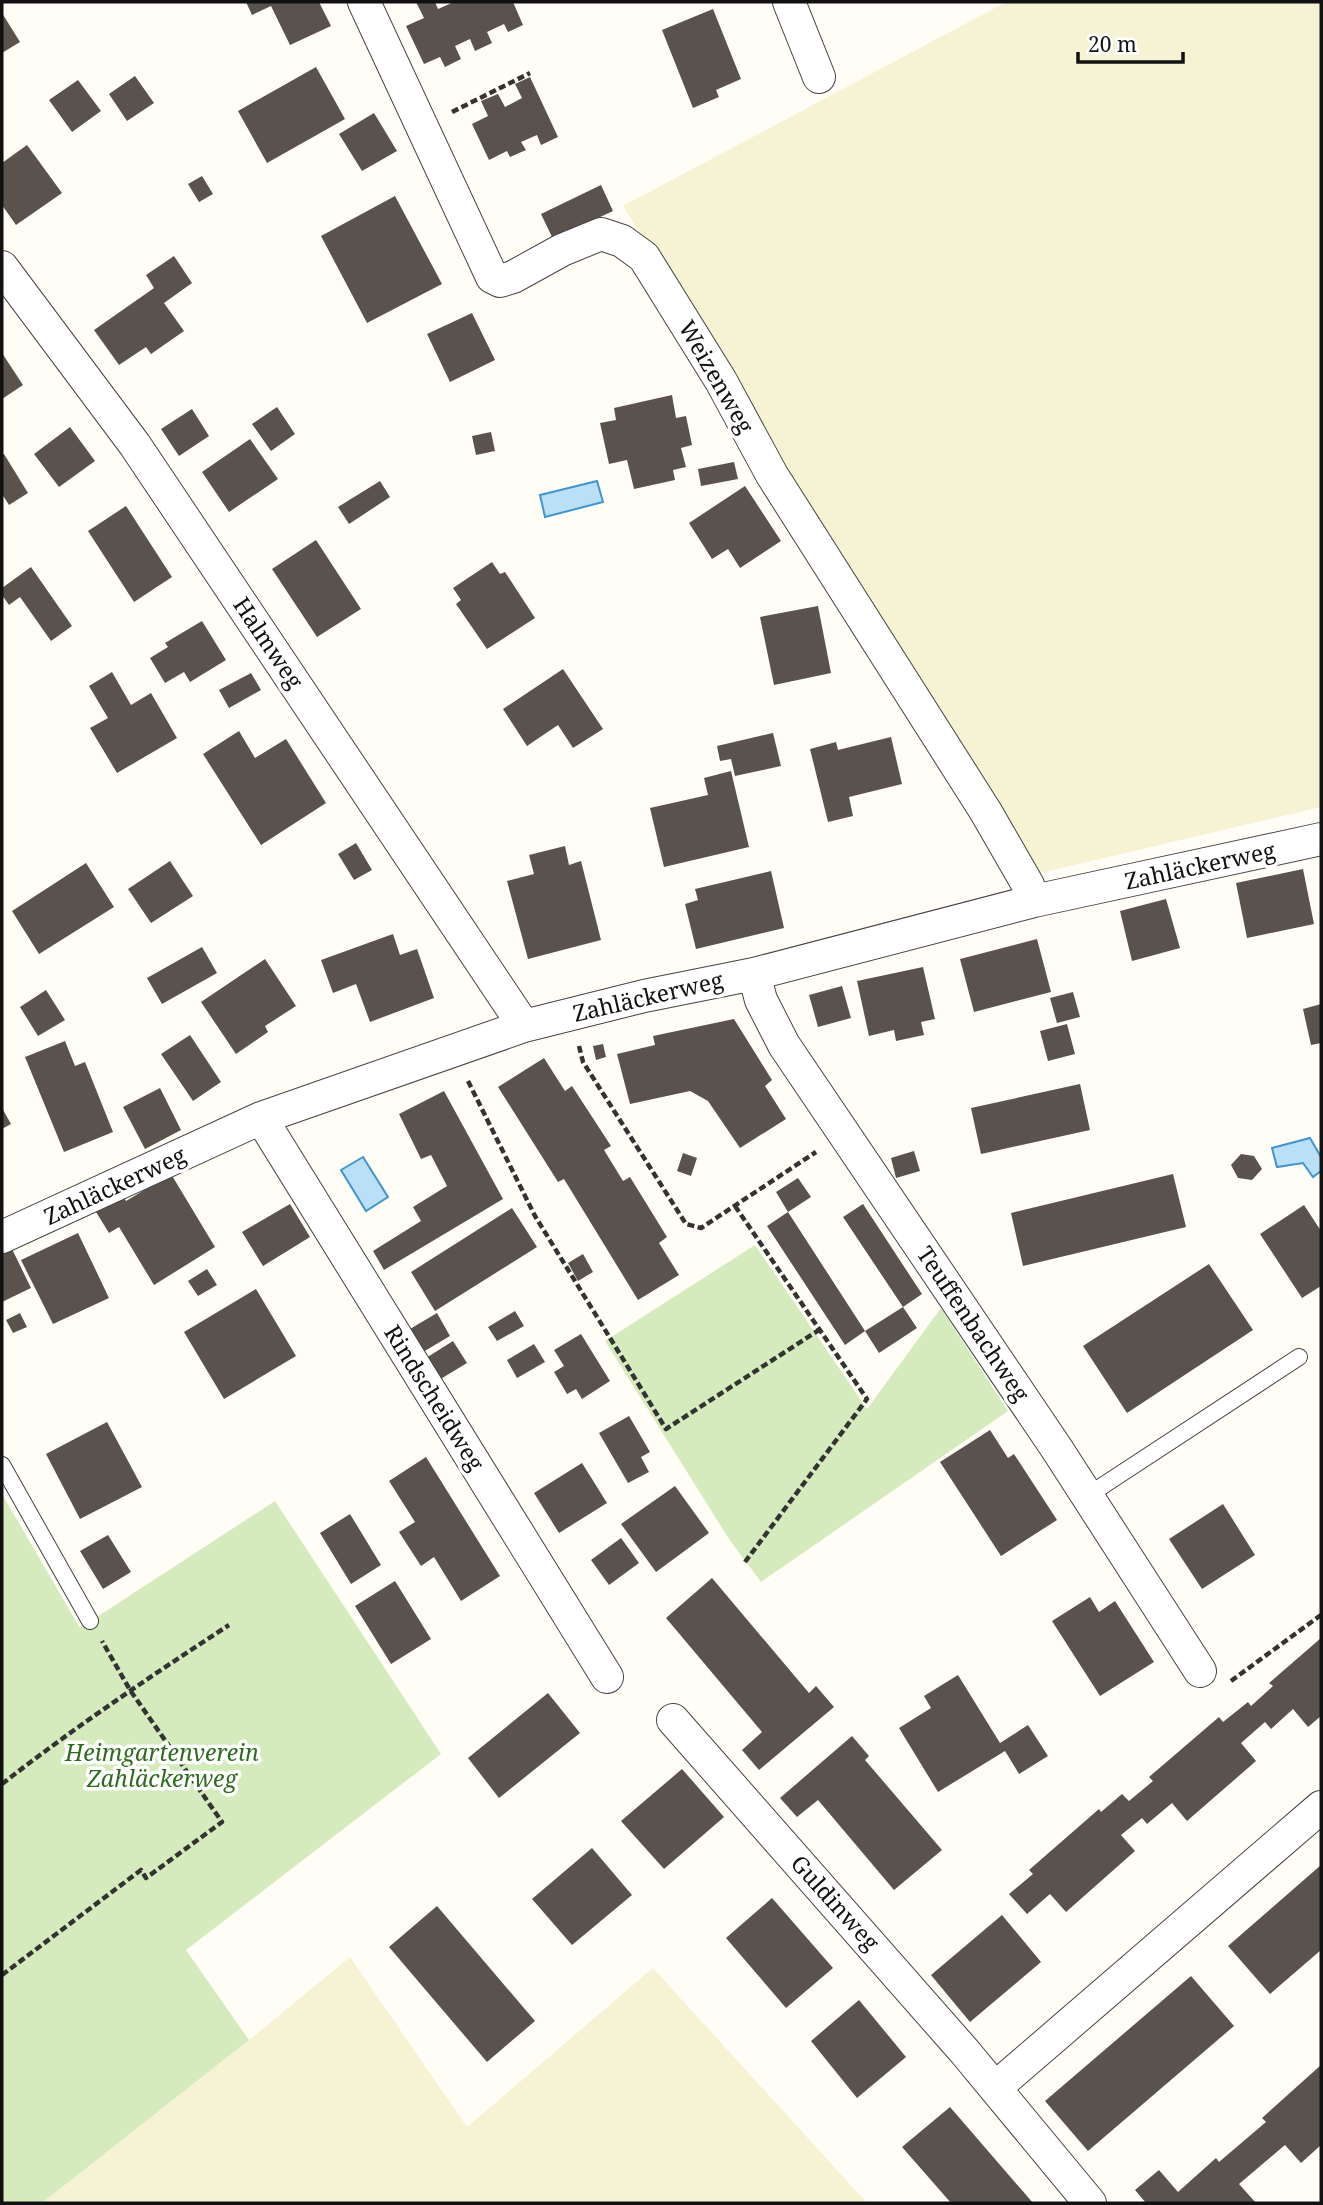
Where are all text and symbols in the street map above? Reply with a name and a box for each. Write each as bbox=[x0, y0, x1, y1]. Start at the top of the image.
scale bar bbox=[1078, 21, 1183, 65]
text: 20 m bbox=[1088, 30, 1137, 58]
street label: Weizenweg bbox=[672, 314, 762, 439]
street label: Halmweg bbox=[226, 590, 312, 695]
street label: Zahläckerweg bbox=[1122, 833, 1279, 897]
street label: Zahläckerweg bbox=[570, 963, 727, 1029]
street label: Zahläckerweg bbox=[38, 1138, 191, 1232]
street label: Teuffenbachweg bbox=[910, 1240, 1038, 1408]
street label: Rindscheidweg bbox=[377, 1319, 493, 1477]
park label: Heimgartenverein Zahläckerweg bbox=[64, 1736, 259, 1794]
street label: Guldinweg bbox=[784, 1847, 888, 1958]

